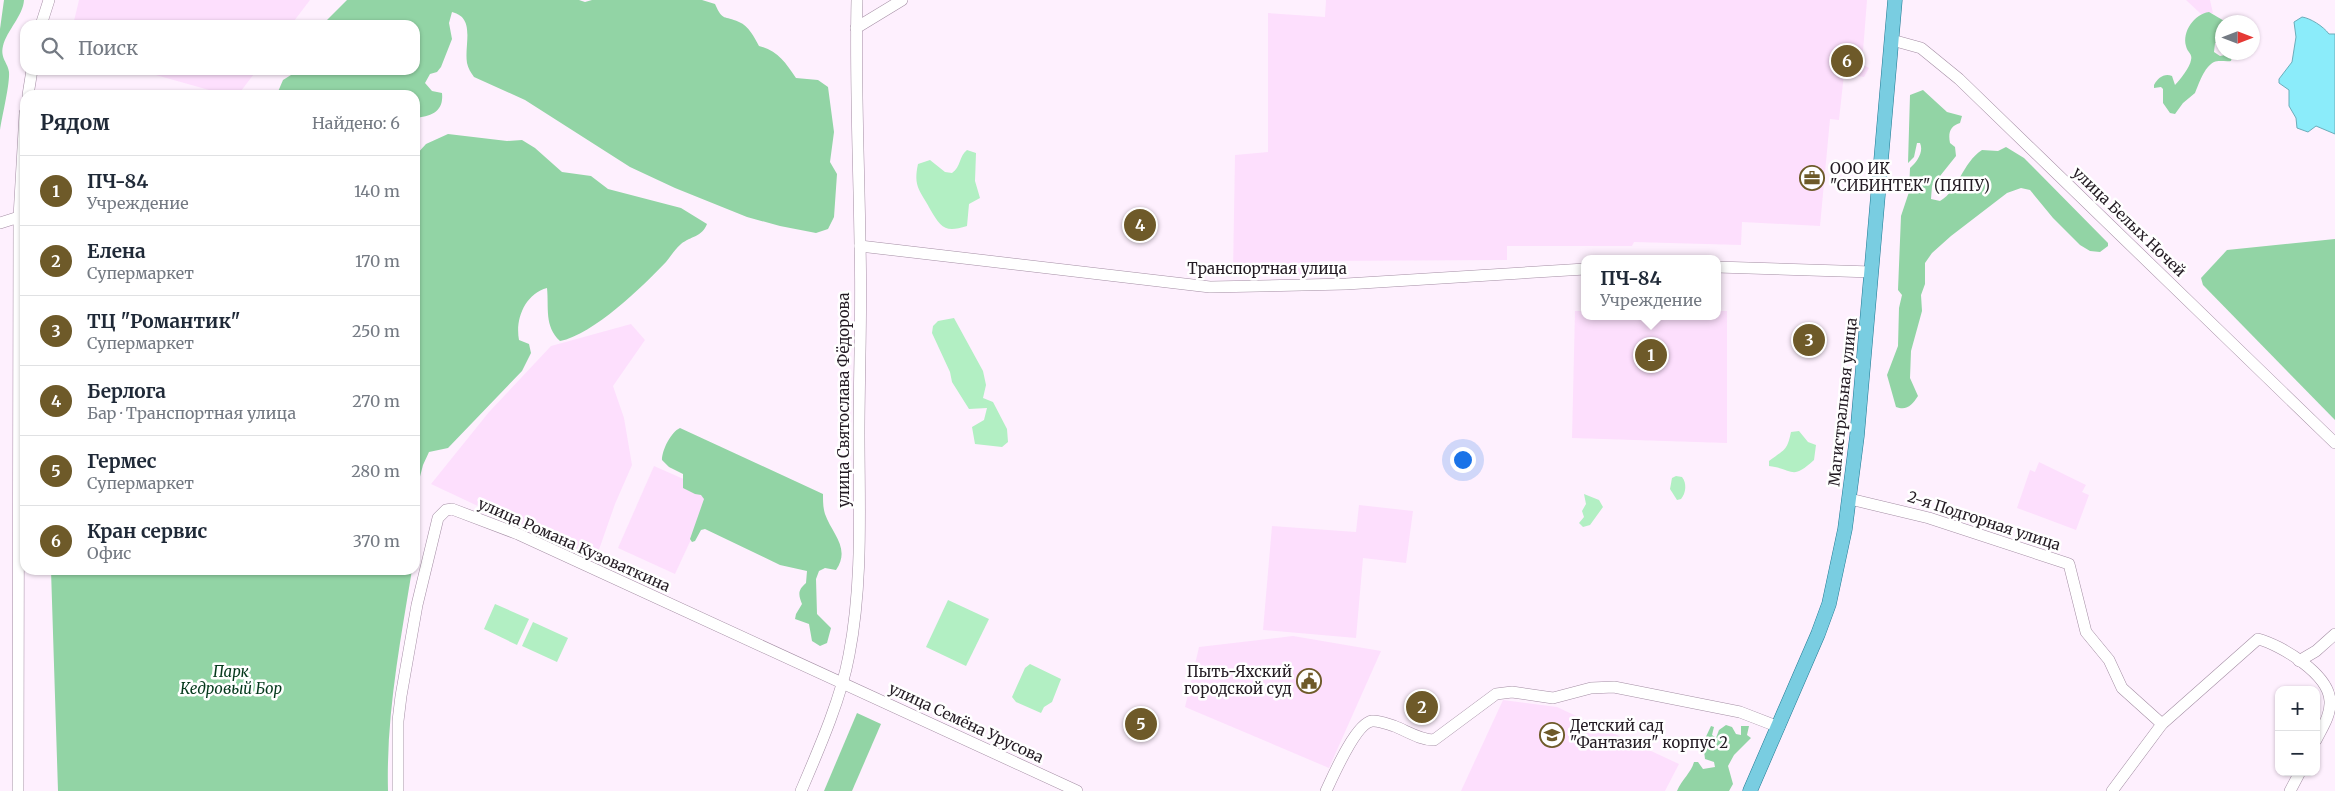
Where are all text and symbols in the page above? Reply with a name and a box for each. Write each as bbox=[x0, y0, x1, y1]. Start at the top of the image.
north arrow bbox=[2215, 15, 2260, 60]
search box bbox=[20, 20, 420, 75]
icon: search bbox=[38, 34, 66, 62]
text: Поиск bbox=[78, 36, 138, 60]
pin: 6 bbox=[1831, 42, 1863, 80]
text: Рядом bbox=[40, 109, 110, 136]
text: Найдено: 6 bbox=[312, 113, 400, 133]
place label: ООО ИК "СИБИНТЕК" (ПЯПУ) bbox=[1830, 159, 1990, 195]
street label: улица Белых Ночей bbox=[2069, 163, 2190, 281]
office icon: ООО ИК "СИБИНТЕК" (ПЯПУ) bbox=[1799, 165, 1825, 191]
text: ПЧ-84 bbox=[87, 169, 148, 193]
text: 1 bbox=[52, 181, 60, 201]
text: 140 m bbox=[354, 181, 400, 201]
text: Учреждение bbox=[87, 193, 189, 213]
pin: 4 bbox=[1124, 206, 1156, 244]
text: Елена bbox=[87, 239, 146, 263]
text: 2 bbox=[51, 251, 61, 271]
text: 170 m bbox=[355, 251, 400, 271]
popup bbox=[1581, 255, 1721, 320]
street label: Транспортная улица bbox=[1187, 259, 1347, 278]
text: Супермаркет bbox=[87, 263, 194, 283]
text: ПЧ-84 bbox=[1600, 266, 1662, 290]
text: Учреждение bbox=[1600, 290, 1702, 310]
street label: улица Святослава Фёдорова bbox=[834, 292, 853, 508]
text: ТЦ "Романтик" bbox=[87, 309, 240, 333]
street label: Магистральная улица bbox=[1824, 317, 1861, 487]
text: 3 bbox=[51, 321, 61, 341]
text: 250 m bbox=[352, 321, 400, 341]
pin: 3 bbox=[1793, 321, 1825, 359]
text: Супермаркет bbox=[87, 333, 194, 353]
pin: 1 bbox=[1635, 336, 1667, 374]
text: Берлога bbox=[87, 379, 166, 403]
text: 4 bbox=[51, 391, 61, 411]
text: 270 m bbox=[352, 391, 400, 411]
text: Бар · Транспортная улица bbox=[87, 403, 296, 423]
your location bbox=[1450, 447, 1476, 473]
text: Гермес bbox=[87, 449, 157, 473]
text: 5 bbox=[51, 461, 61, 481]
text: 280 m bbox=[351, 461, 400, 481]
text: Супермаркет bbox=[87, 473, 194, 493]
street label: 2-я Подгорная улица bbox=[1905, 487, 2063, 554]
street label: улица Романа Кузоваткина bbox=[475, 493, 673, 596]
text: Кран сервис bbox=[87, 519, 207, 543]
text: 6 bbox=[51, 531, 61, 551]
text: 370 m bbox=[353, 531, 400, 551]
text: Офис bbox=[87, 543, 131, 563]
park label: Парк Кедровый Бор bbox=[180, 662, 282, 698]
place label: Пыть-Яхский городской суд bbox=[1184, 662, 1292, 698]
public building icon: Пыть-Яхский городской суд bbox=[1296, 668, 1322, 694]
street label: улица Семёна Урусова bbox=[886, 678, 1047, 767]
map controls bbox=[2275, 686, 2320, 776]
button: + bbox=[2275, 686, 2320, 731]
pin: 2 bbox=[1406, 688, 1438, 726]
pin: 5 bbox=[1125, 705, 1157, 743]
place label: Детский сад "Фантазия" корпус 2 bbox=[1570, 716, 1728, 752]
school or university icon: Детский сад "Фантазия" корпус 2 bbox=[1539, 722, 1565, 748]
button: − bbox=[2275, 731, 2320, 776]

